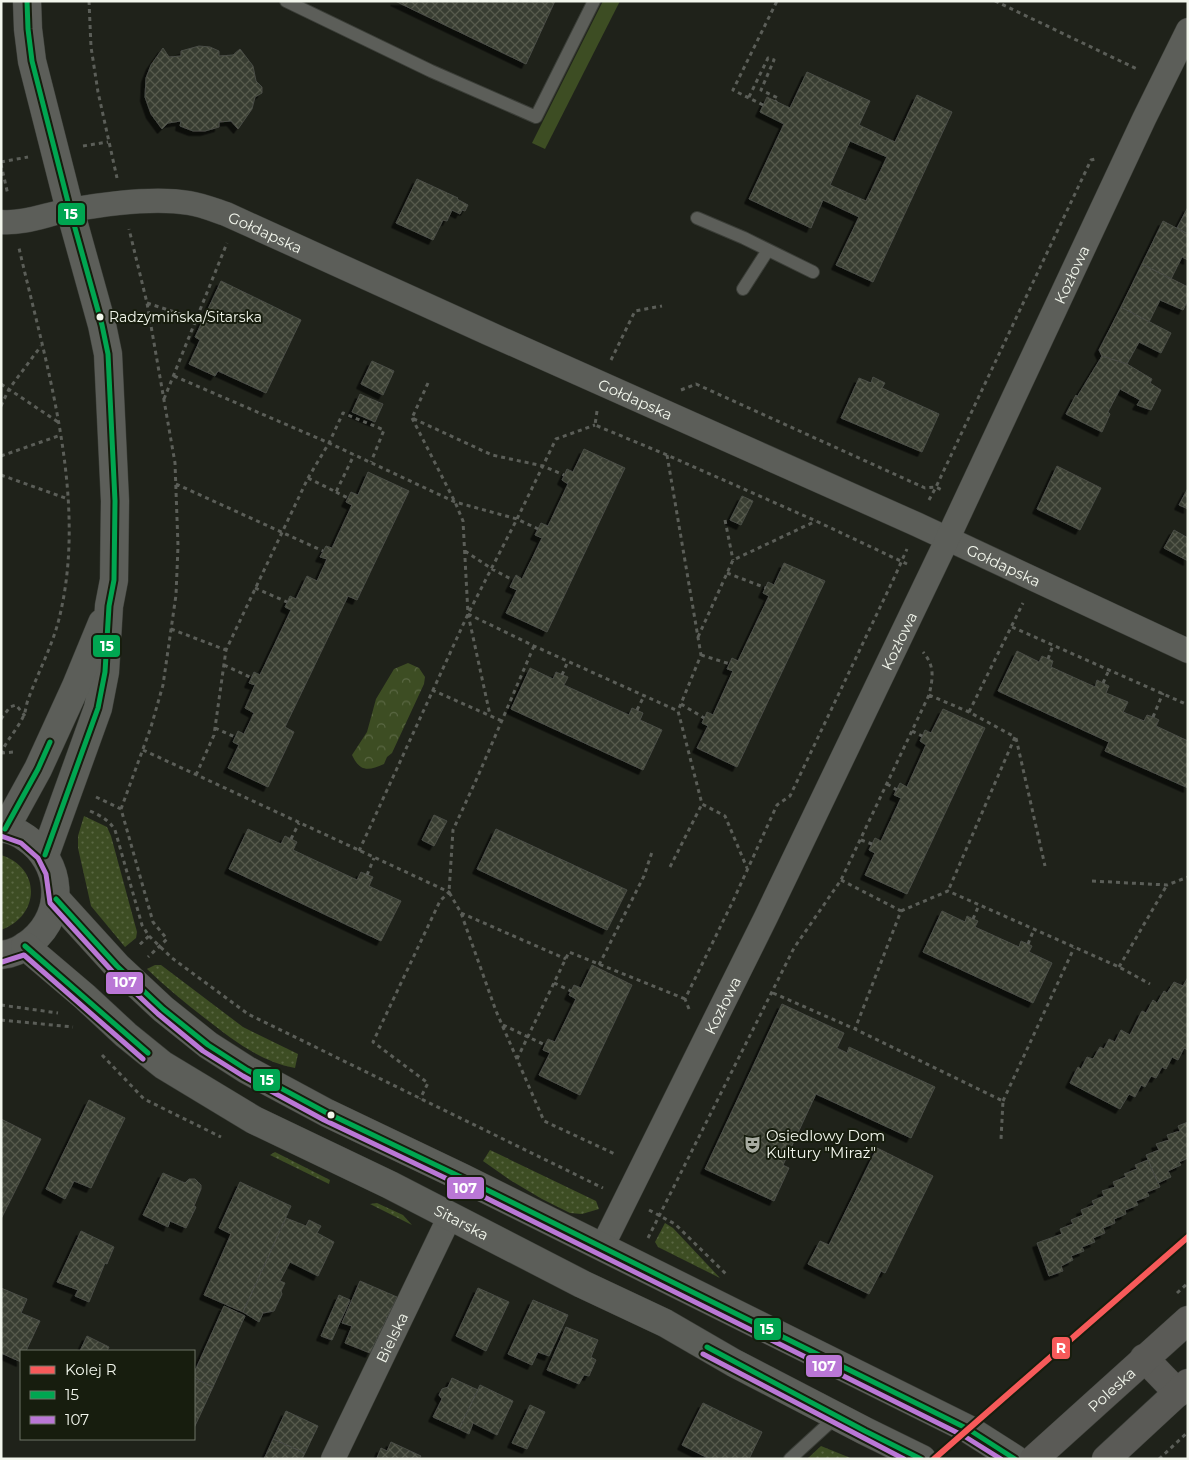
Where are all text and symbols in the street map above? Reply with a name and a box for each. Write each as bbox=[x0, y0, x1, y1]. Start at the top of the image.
line badge: 15 bbox=[57, 202, 86, 226]
text: 15 bbox=[64, 205, 78, 223]
street label: Gołdapska bbox=[225, 207, 306, 257]
street label: Kozłowa bbox=[1049, 242, 1093, 307]
place label: Radzymińska/Sitarska bbox=[109, 308, 262, 326]
marker: Radzymińska/Sitarska bbox=[95, 312, 105, 322]
street label: Gołdapska bbox=[595, 374, 676, 424]
street label: Gołdapska bbox=[964, 540, 1044, 590]
street label: Kozłowa bbox=[877, 608, 921, 673]
line badge: 15 bbox=[92, 634, 121, 658]
text: 15 bbox=[100, 637, 114, 655]
line badge: 107 bbox=[105, 971, 144, 995]
text: 107 bbox=[113, 973, 137, 991]
street label: Kozłowa bbox=[700, 973, 745, 1037]
line badge: 15 bbox=[252, 1068, 281, 1092]
text: 15 bbox=[260, 1071, 274, 1089]
unlabelled marker bbox=[326, 1110, 336, 1120]
place label: Osiedlowy Dom Kultury "Miraż" bbox=[766, 1126, 885, 1162]
theatre icon: Osiedlowy Dom Kultury "Miraż" bbox=[742, 1134, 762, 1154]
line badge: 107 bbox=[446, 1176, 485, 1200]
text: 107 bbox=[453, 1179, 477, 1197]
street label: Sitarska bbox=[431, 1200, 492, 1244]
street label: Bielska bbox=[371, 1309, 412, 1366]
line badge: 15 bbox=[753, 1317, 782, 1341]
text: 15 bbox=[760, 1320, 774, 1338]
line badge: R bbox=[1051, 1336, 1071, 1360]
text: R bbox=[1056, 1339, 1066, 1357]
legend bbox=[20, 1350, 195, 1440]
line badge: 107 bbox=[805, 1354, 843, 1378]
text: 107 bbox=[812, 1357, 836, 1375]
text: Kolej R bbox=[65, 1360, 117, 1379]
street label: Poleska bbox=[1083, 1363, 1139, 1416]
text: 15 bbox=[65, 1385, 79, 1404]
text: 107 bbox=[65, 1410, 89, 1429]

